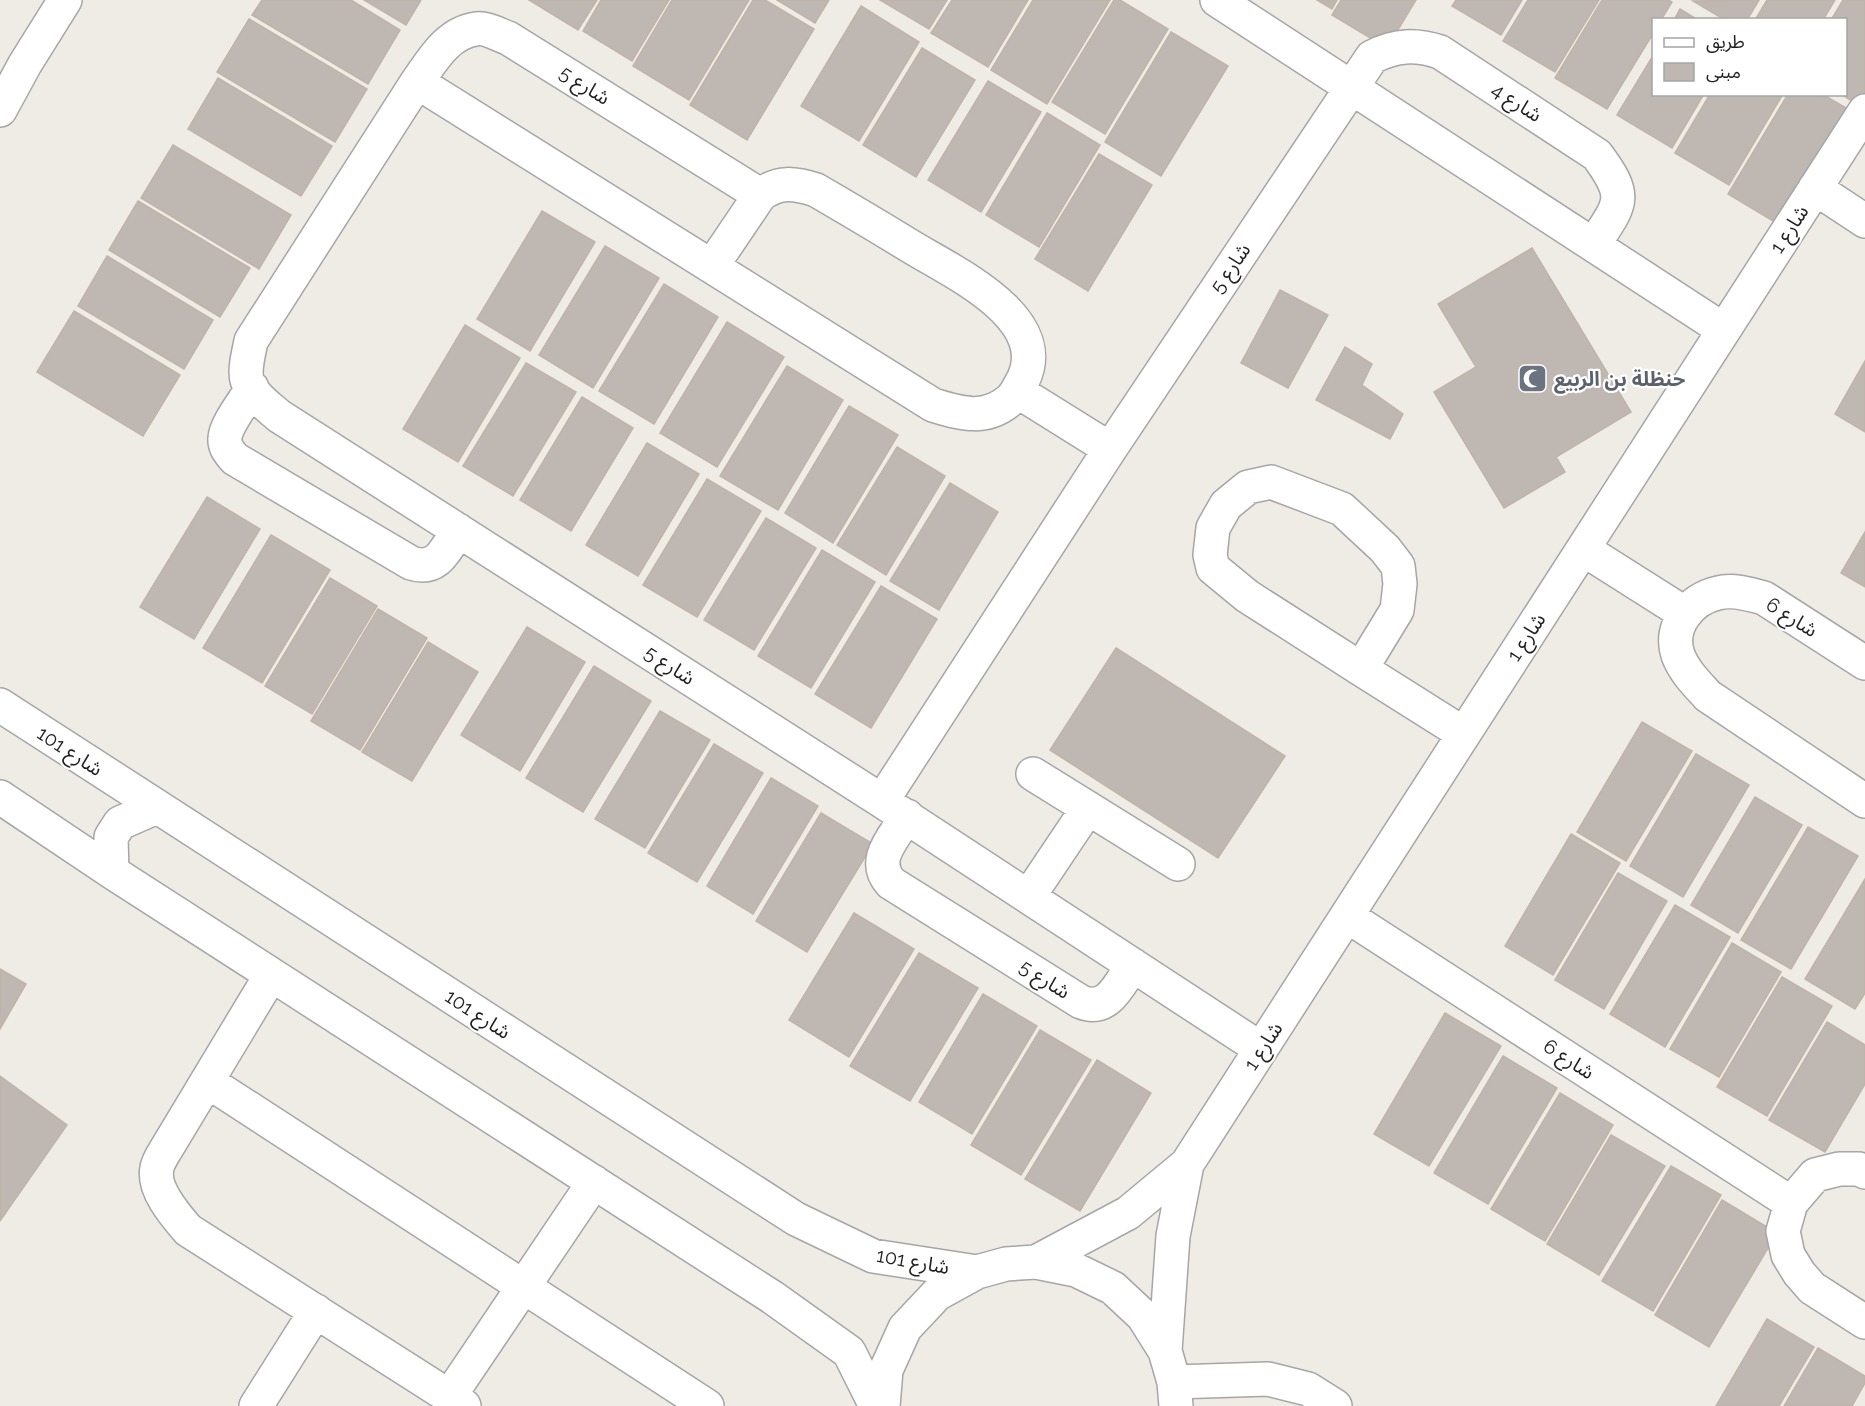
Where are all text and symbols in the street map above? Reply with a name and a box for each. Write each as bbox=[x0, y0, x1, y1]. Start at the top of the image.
legend bbox=[1652, 18, 1847, 96]
text: طريق bbox=[1706, 31, 1745, 53]
street label: شارع 5 bbox=[554, 60, 615, 112]
text: مبنى bbox=[1706, 61, 1741, 83]
street label: شارع 4 bbox=[1486, 77, 1547, 130]
street label: شارع 1 bbox=[1765, 200, 1816, 259]
street label: شارع 5 bbox=[1205, 238, 1258, 299]
mosque icon: حنظلة بن الربيع bbox=[1517, 363, 1549, 395]
place label: حنظلة بن الربيع bbox=[1554, 367, 1686, 394]
street label: شارع 6 bbox=[1760, 592, 1822, 645]
street label: شارع 1 bbox=[1502, 608, 1553, 667]
street label: شارع 5 bbox=[639, 640, 700, 693]
street label: شارع 101 bbox=[31, 721, 107, 784]
street label: شارع 5 bbox=[1014, 954, 1075, 1006]
street label: شارع 101 bbox=[439, 984, 515, 1047]
street label: شارع 1 bbox=[1239, 1017, 1290, 1076]
street label: شارع 6 bbox=[1537, 1034, 1599, 1087]
street label: شارع 101 bbox=[874, 1243, 951, 1282]

